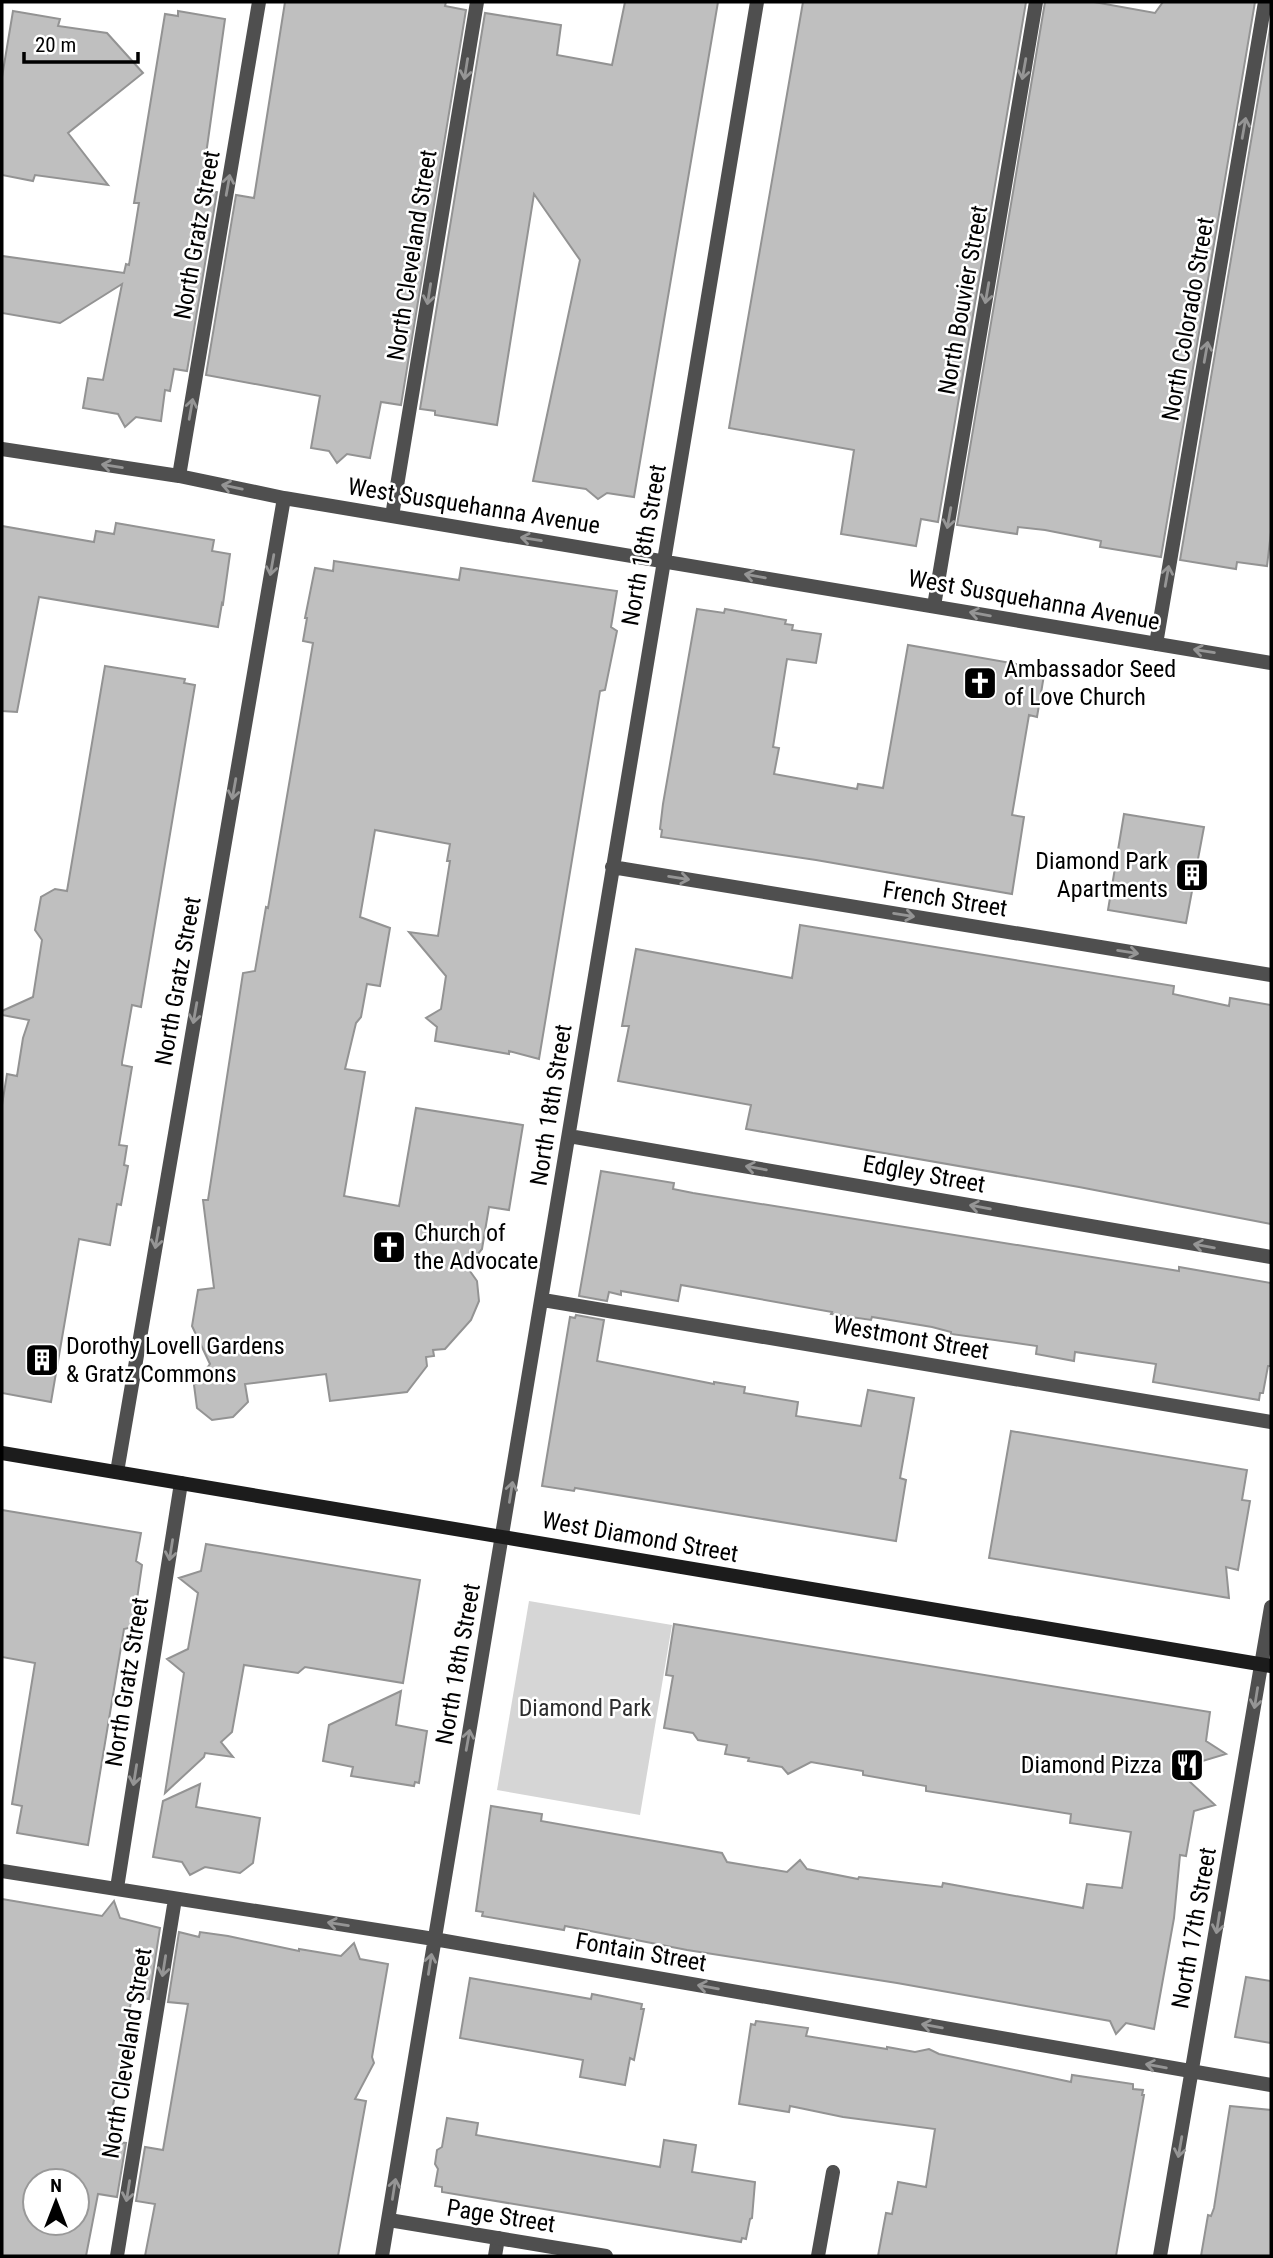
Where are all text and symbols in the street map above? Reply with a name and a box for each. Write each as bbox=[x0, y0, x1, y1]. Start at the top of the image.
scale bar bbox=[24, 21, 138, 65]
text: 20 m bbox=[35, 33, 76, 57]
one-way arrow bbox=[459, 57, 472, 80]
one-way arrow bbox=[1017, 57, 1030, 80]
one-way arrow bbox=[1238, 117, 1251, 140]
street label: North Gratz Street bbox=[168, 148, 226, 322]
street label: North Cleveland Street bbox=[382, 148, 442, 362]
one-way arrow bbox=[222, 174, 235, 196]
street label: North Bouvier Street bbox=[933, 203, 993, 397]
street label: North Colorado Street bbox=[1156, 215, 1220, 423]
one-way arrow bbox=[422, 282, 435, 305]
one-way arrow bbox=[980, 282, 993, 304]
one-way arrow bbox=[1200, 341, 1213, 364]
one-way arrow bbox=[185, 398, 198, 421]
one-way arrow bbox=[101, 459, 124, 472]
street label: North 18th Street bbox=[616, 462, 672, 628]
street label: West Susquehanna Avenue bbox=[346, 472, 602, 540]
one-way arrow bbox=[221, 479, 244, 493]
one-way arrow bbox=[942, 506, 955, 529]
one-way arrow bbox=[520, 532, 543, 545]
one-way arrow bbox=[265, 553, 278, 576]
street label: West Susquehanna Avenue bbox=[906, 564, 1162, 636]
one-way arrow bbox=[1161, 565, 1175, 588]
one-way arrow bbox=[744, 569, 767, 582]
one-way arrow bbox=[969, 607, 991, 620]
one-way arrow bbox=[1193, 644, 1216, 657]
place label: Ambassador Seed of Love Church bbox=[1004, 655, 1176, 711]
church icon: Ambassador Seed of Love Church bbox=[961, 664, 999, 702]
one-way arrow bbox=[227, 777, 240, 800]
place label: Diamond Park Apartments bbox=[1035, 847, 1168, 903]
building icon: Diamond Park Apartments bbox=[1173, 856, 1211, 894]
one-way arrow bbox=[668, 872, 690, 885]
street label: French Street bbox=[881, 875, 1009, 923]
street label: North Gratz Street bbox=[149, 894, 207, 1068]
one-way arrow bbox=[892, 909, 915, 922]
one-way arrow bbox=[1116, 946, 1139, 959]
one-way arrow bbox=[188, 1001, 201, 1024]
street label: North 18th Street bbox=[524, 1022, 578, 1188]
street label: Edgley Street bbox=[861, 1149, 987, 1199]
one-way arrow bbox=[745, 1161, 768, 1174]
one-way arrow bbox=[969, 1200, 992, 1213]
place label: Church of the Advocate bbox=[414, 1219, 538, 1275]
one-way arrow bbox=[150, 1226, 163, 1248]
church icon: Church of the Advocate bbox=[370, 1228, 408, 1266]
one-way arrow bbox=[1193, 1238, 1216, 1252]
street label: Westmont Street bbox=[831, 1311, 991, 1365]
place label: Dorothy Lovell Gardens & Gratz Commons bbox=[66, 1332, 285, 1388]
building icon: Dorothy Lovell Gardens & Gratz Commons bbox=[23, 1341, 61, 1379]
one-way arrow bbox=[505, 1481, 518, 1504]
street label: West Diamond Street bbox=[540, 1506, 740, 1568]
one-way arrow bbox=[164, 1538, 177, 1561]
street label: North 18th Street bbox=[430, 1581, 486, 1747]
street label: North Gratz Street bbox=[100, 1595, 154, 1769]
one-way arrow bbox=[1249, 1687, 1262, 1709]
park label: Diamond Park bbox=[519, 1694, 652, 1722]
one-way arrow bbox=[462, 1729, 476, 1752]
restaurant icon: Diamond Pizza bbox=[1168, 1746, 1206, 1784]
place label: Diamond Pizza bbox=[1021, 1751, 1162, 1779]
one-way arrow bbox=[128, 1763, 141, 1786]
street label: North 17th Street bbox=[1166, 1845, 1222, 2011]
one-way arrow bbox=[1211, 1911, 1225, 1934]
one-way arrow bbox=[327, 1917, 350, 1930]
street label: Fontain Street bbox=[573, 1927, 709, 1977]
street label: North Cleveland Street bbox=[97, 1946, 157, 2160]
one-way arrow bbox=[157, 1954, 170, 1977]
one-way arrow bbox=[424, 1954, 437, 1976]
one-way arrow bbox=[697, 1980, 719, 1993]
one-way arrow bbox=[921, 2019, 944, 2032]
one-way arrow bbox=[1145, 2059, 1168, 2072]
one-way arrow bbox=[1173, 2135, 1186, 2158]
north arrow bbox=[21, 2167, 91, 2237]
text: N bbox=[50, 2174, 62, 2197]
one-way arrow bbox=[388, 2178, 401, 2201]
one-way arrow bbox=[121, 2179, 134, 2202]
street label: Page Street bbox=[445, 2194, 557, 2238]

